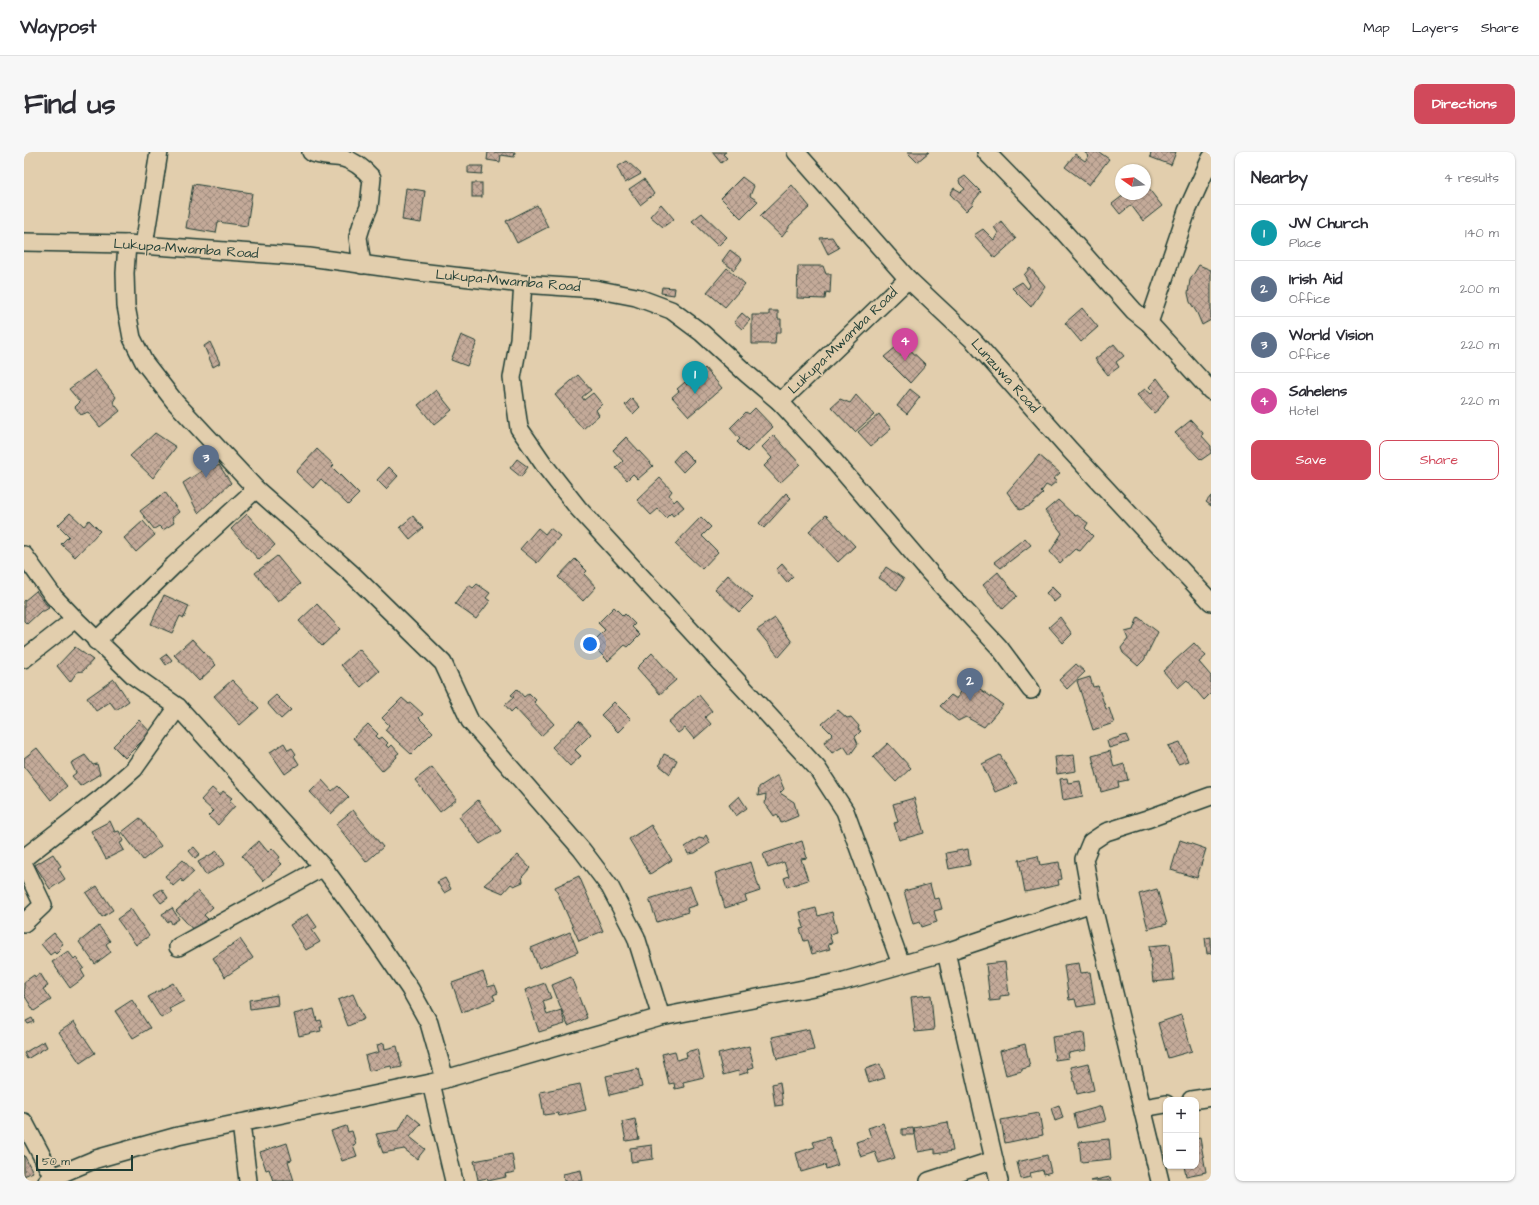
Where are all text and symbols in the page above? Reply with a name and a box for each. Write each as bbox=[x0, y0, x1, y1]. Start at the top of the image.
text: Waypost bbox=[20, 14, 96, 41]
text: Map bbox=[1363, 18, 1390, 38]
text: Layers bbox=[1412, 18, 1459, 38]
text: Share bbox=[1481, 18, 1519, 38]
button: Directions bbox=[1414, 84, 1515, 124]
text: Find us bbox=[24, 85, 115, 124]
north arrow bbox=[1115, 164, 1151, 200]
text: Nearby bbox=[1251, 166, 1308, 190]
text: 4 results bbox=[1444, 169, 1499, 187]
text: JW Church bbox=[1289, 213, 1368, 234]
text: 1 bbox=[1263, 224, 1265, 242]
text: 140 m bbox=[1465, 224, 1499, 242]
street label: Lukupa-Mwamba Road bbox=[113, 234, 259, 264]
text: Place bbox=[1289, 234, 1321, 252]
street label: Lukupa-Mwamba Road bbox=[435, 265, 581, 297]
text: Irish Aid bbox=[1289, 269, 1342, 290]
text: 2 bbox=[1260, 280, 1268, 298]
text: 200 m bbox=[1460, 280, 1499, 298]
street label: Lukupa-Mwamba Road bbox=[784, 283, 902, 399]
text: Office bbox=[1289, 290, 1330, 308]
text: World Vision bbox=[1289, 325, 1373, 346]
pin: 4 bbox=[892, 328, 918, 361]
street label: Lunzuwa Road bbox=[966, 334, 1044, 418]
text: 3 bbox=[1261, 336, 1267, 354]
text: 220 m bbox=[1461, 336, 1499, 354]
text: Office bbox=[1289, 346, 1330, 364]
pin: 1 bbox=[682, 361, 708, 394]
text: Sahelens bbox=[1289, 381, 1347, 402]
text: 4 bbox=[1260, 392, 1268, 410]
text: 220 m bbox=[1461, 392, 1499, 410]
text: Hotel bbox=[1289, 402, 1319, 420]
button: Save bbox=[1251, 440, 1371, 480]
button: Share bbox=[1379, 440, 1499, 480]
pin: 3 bbox=[193, 445, 219, 478]
your location bbox=[580, 634, 600, 654]
pin: 2 bbox=[957, 668, 983, 701]
map controls bbox=[1163, 1097, 1199, 1169]
button: + bbox=[1163, 1097, 1199, 1133]
button: − bbox=[1163, 1133, 1199, 1169]
scale bar bbox=[36, 1153, 133, 1172]
text: 50 m bbox=[42, 1154, 70, 1169]

